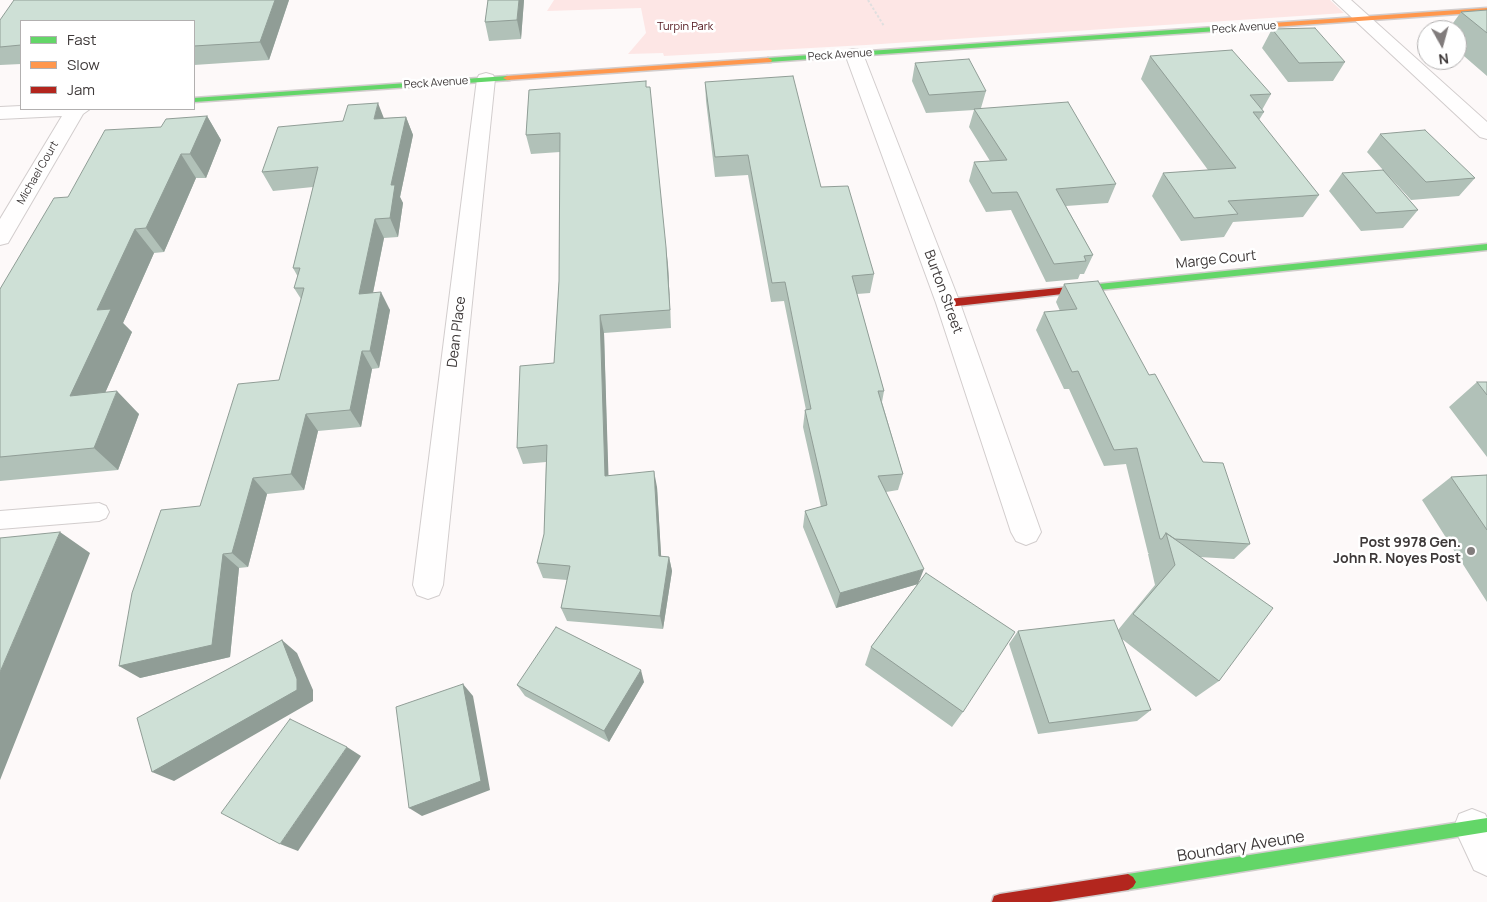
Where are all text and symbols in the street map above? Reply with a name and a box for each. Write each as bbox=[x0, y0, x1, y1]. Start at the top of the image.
street label: Peck Avenue bbox=[1211, 19, 1277, 37]
legend bbox=[20, 20, 195, 110]
park label: Turpin Park bbox=[657, 20, 713, 34]
north arrow bbox=[1417, 20, 1467, 70]
text: Fast bbox=[67, 29, 96, 50]
street label: Peck Avenue bbox=[807, 46, 873, 64]
text: N bbox=[1438, 49, 1450, 69]
text: Slow bbox=[67, 54, 100, 75]
street label: Peck Avenue bbox=[403, 74, 469, 92]
text: Jam bbox=[67, 79, 95, 100]
street label: Michael Court bbox=[15, 139, 61, 207]
street label: Marge Court bbox=[1175, 247, 1257, 273]
street label: Burton Street bbox=[920, 248, 966, 336]
street label: Dean Place bbox=[444, 295, 470, 369]
place label: Post 9978 Gen. John R. Noyes Post bbox=[1333, 535, 1461, 568]
marker: Post 9978 Gen. John R. Noyes Post bbox=[1465, 545, 1477, 557]
street label: Boundary Aveune bbox=[1176, 827, 1306, 867]

